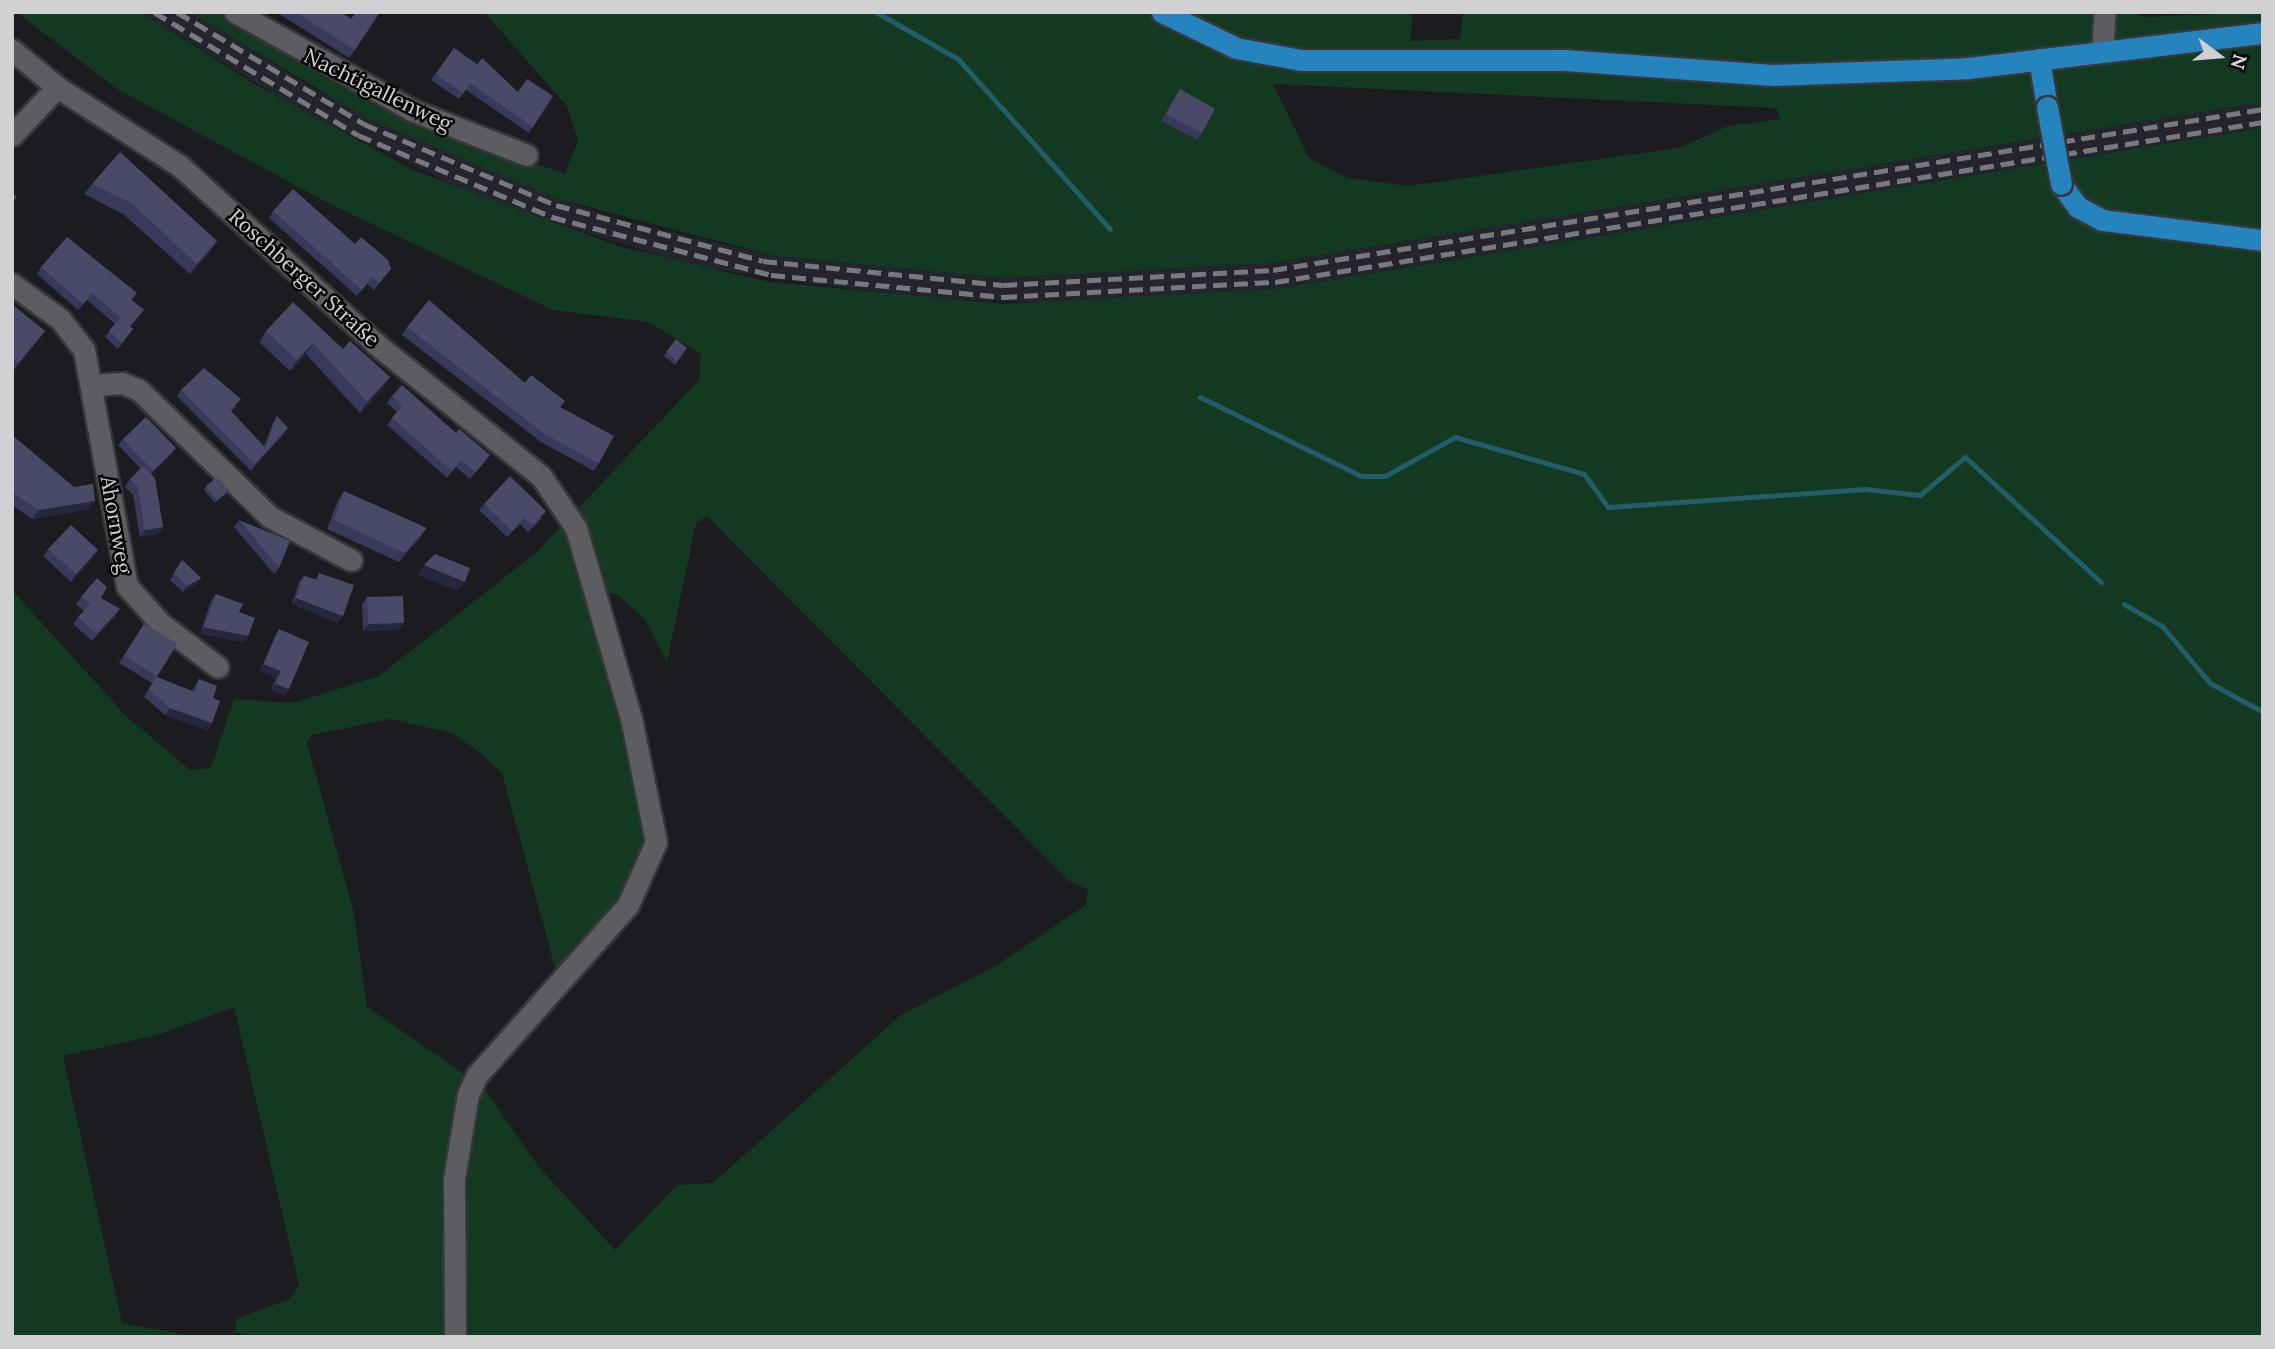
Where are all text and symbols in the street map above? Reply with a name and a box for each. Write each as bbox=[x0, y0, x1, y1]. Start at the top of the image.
north arrow bbox=[2184, 21, 2254, 91]
street label: Nachtigallenweg bbox=[300, 43, 456, 137]
text: N bbox=[2226, 51, 2253, 72]
street label: Roschberger Straße bbox=[223, 204, 385, 352]
street label: Ahornweg bbox=[95, 474, 137, 576]

